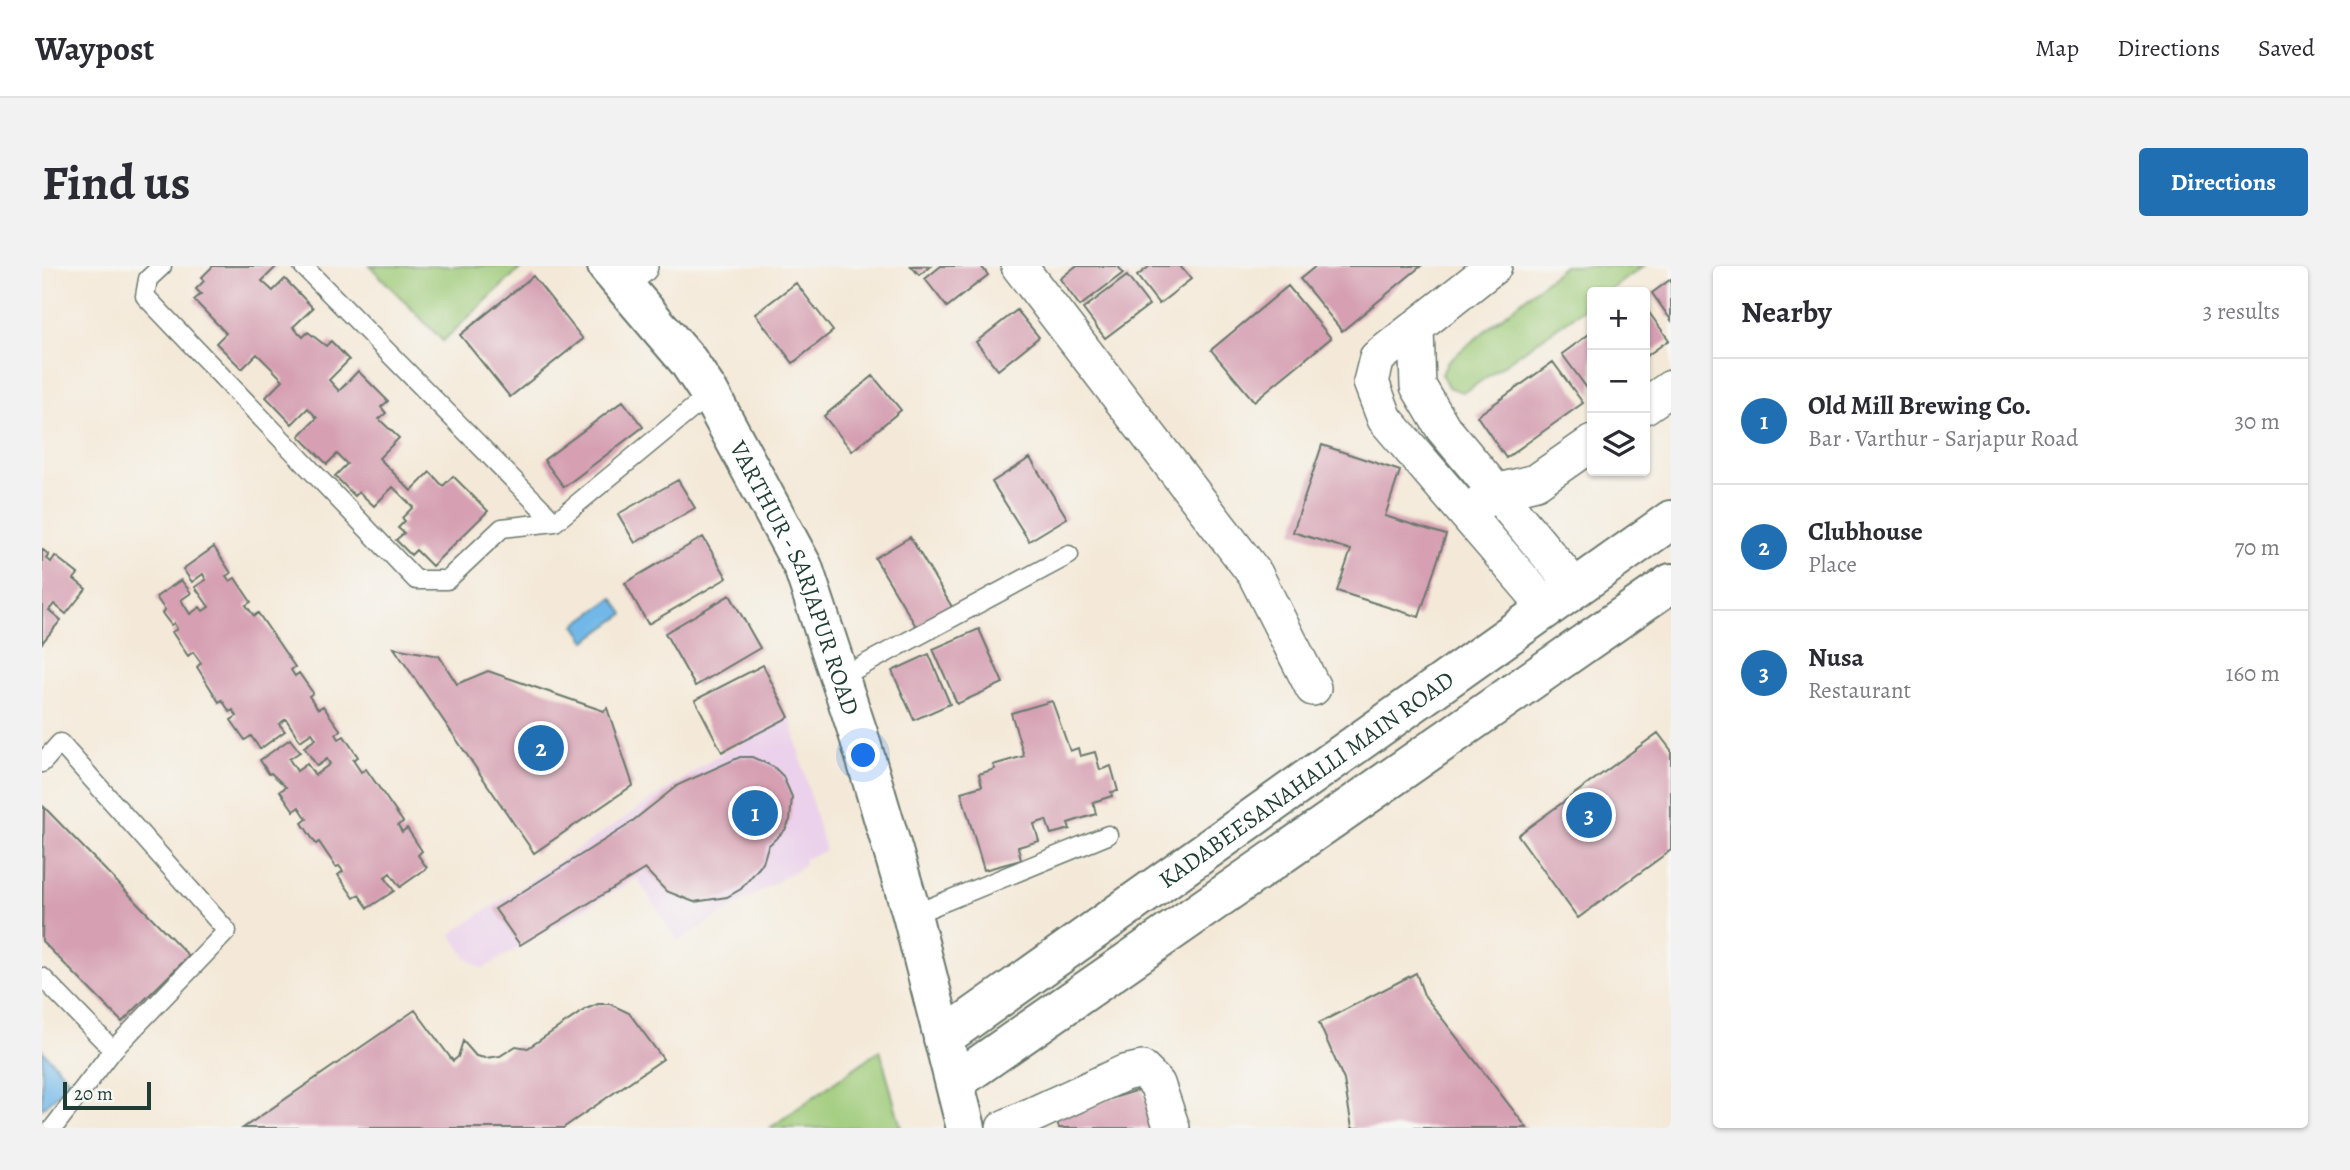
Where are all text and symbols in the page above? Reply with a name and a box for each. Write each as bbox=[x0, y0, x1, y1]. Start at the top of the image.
text: Waypost bbox=[35, 26, 154, 71]
text: Map bbox=[2035, 32, 2079, 64]
text: Directions bbox=[2117, 32, 2220, 64]
text: Saved bbox=[2258, 32, 2315, 64]
button: Directions bbox=[2139, 148, 2308, 216]
text: Find us bbox=[42, 149, 190, 216]
map controls bbox=[1587, 287, 1650, 476]
button: + bbox=[1587, 287, 1650, 350]
text: Nearby bbox=[1741, 292, 1832, 332]
text: 3 results bbox=[2203, 296, 2280, 327]
button: − bbox=[1587, 350, 1650, 413]
text: Old Mill Brewing Co. bbox=[1808, 388, 2032, 423]
text: 1 bbox=[1760, 406, 1768, 437]
text: 30 m bbox=[2234, 406, 2280, 437]
button: layers bbox=[1587, 413, 1650, 476]
text: Bar · Varthur - Sarjapur Road bbox=[1808, 423, 2078, 454]
street label: VARTHUR - SARJAPUR ROAD bbox=[722, 434, 867, 719]
text: Clubhouse bbox=[1808, 514, 1923, 549]
text: 2 bbox=[1758, 532, 1770, 563]
text: 70 m bbox=[2234, 532, 2280, 563]
text: Place bbox=[1808, 549, 1857, 580]
text: Nusa bbox=[1808, 640, 1864, 675]
text: 3 bbox=[1759, 658, 1769, 689]
text: 160 m bbox=[2226, 658, 2280, 689]
street label: KADABEESANAHALLI MAIN ROAD bbox=[1152, 663, 1460, 896]
text: Restaurant bbox=[1808, 675, 1911, 706]
pin: 2 bbox=[518, 722, 564, 774]
your location bbox=[846, 738, 880, 772]
pin: 1 bbox=[732, 787, 778, 839]
pin: 3 bbox=[1566, 789, 1612, 841]
scale bar bbox=[63, 1079, 150, 1111]
text: 20 m bbox=[74, 1081, 113, 1107]

